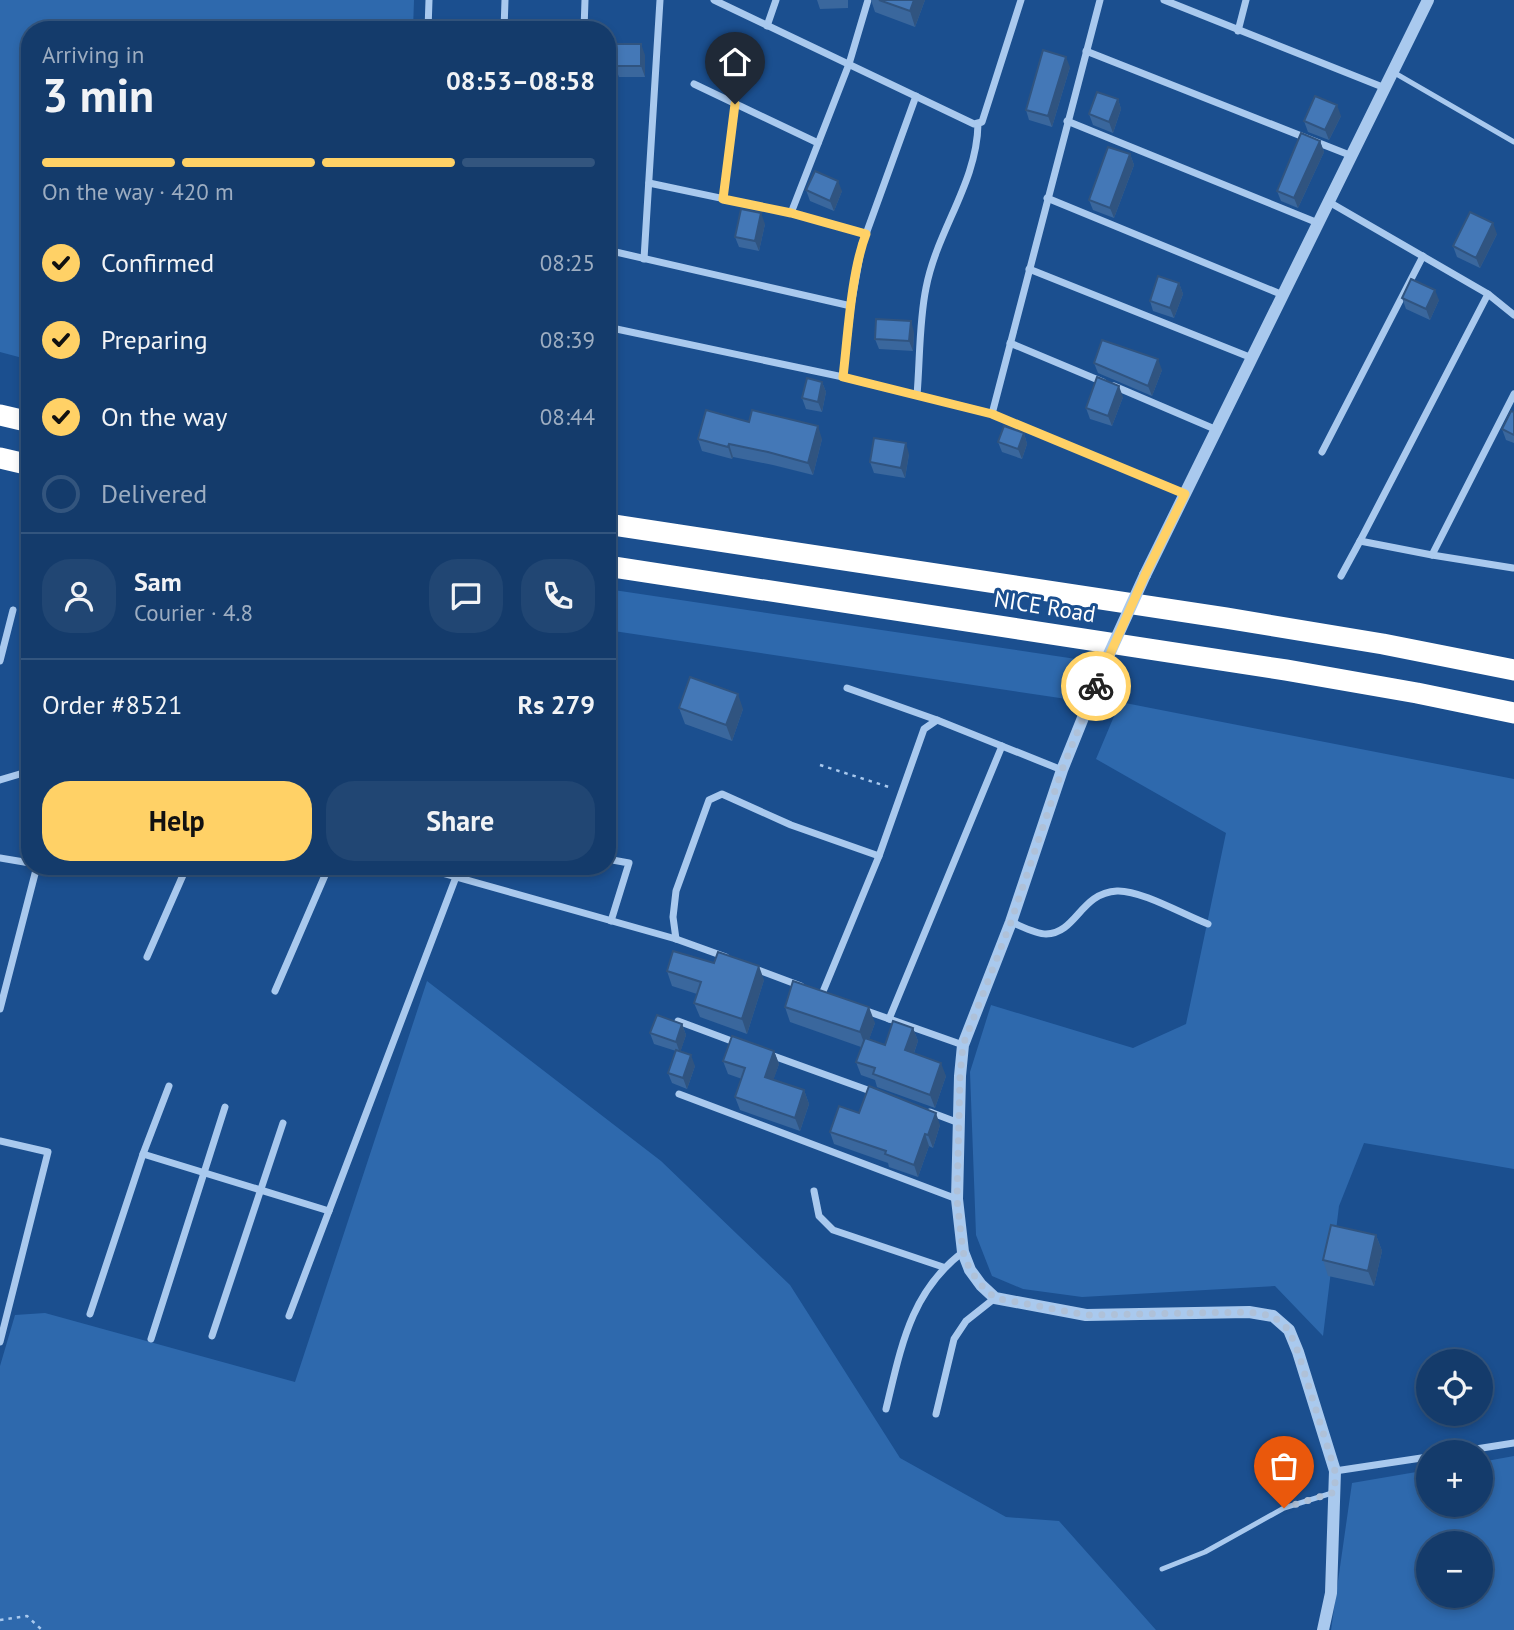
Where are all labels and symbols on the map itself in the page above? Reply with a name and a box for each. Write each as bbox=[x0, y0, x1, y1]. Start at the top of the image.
pin bbox=[705, 32, 765, 104]
street label: NICE Road bbox=[992, 584, 1098, 628]
courier bbox=[1061, 651, 1131, 721]
pin bbox=[1254, 1436, 1314, 1508]

